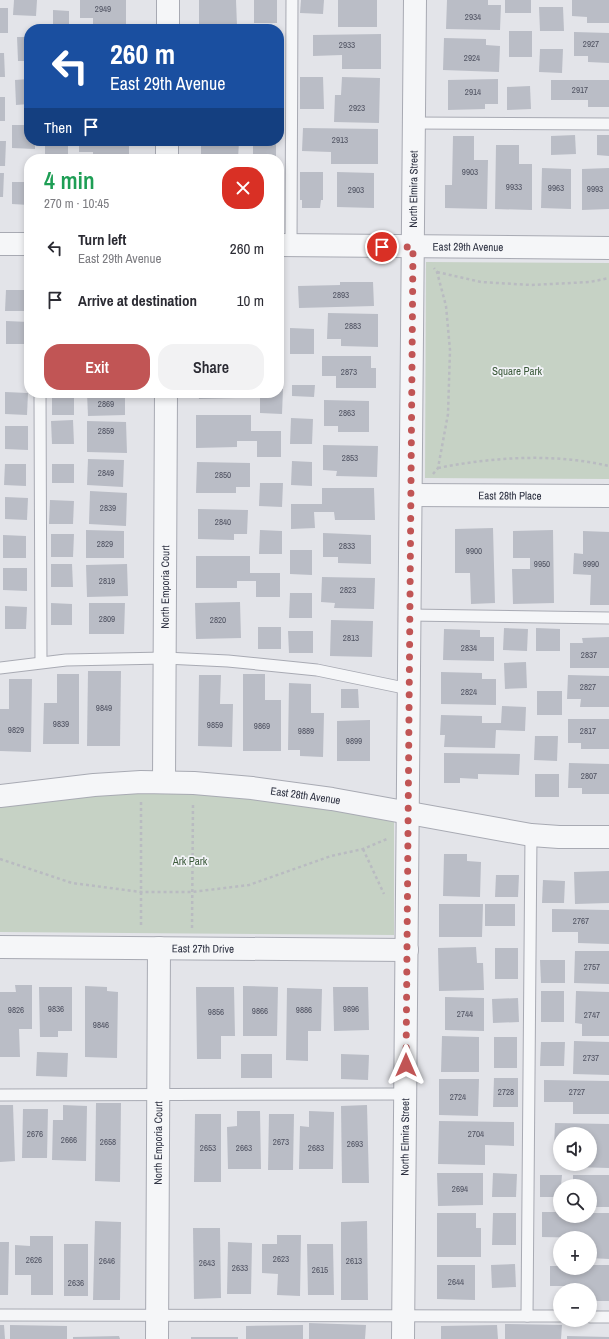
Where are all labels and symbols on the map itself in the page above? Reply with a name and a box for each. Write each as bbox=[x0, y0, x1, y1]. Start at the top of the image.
house number: 2949 bbox=[95, 3, 111, 15]
house number: 2934 bbox=[465, 11, 481, 23]
house number: 2927 bbox=[583, 38, 599, 50]
house number: 2933 bbox=[339, 39, 355, 51]
house number: 2924 bbox=[464, 52, 480, 64]
house number: 2917 bbox=[572, 84, 588, 96]
house number: 2914 bbox=[465, 86, 481, 98]
house number: 2923 bbox=[349, 102, 365, 114]
house number: 2913 bbox=[332, 134, 348, 146]
street label: North Elmira Street bbox=[406, 150, 421, 228]
house number: 9903 bbox=[462, 166, 478, 178]
house number: 9933 bbox=[506, 181, 522, 193]
house number: 9963 bbox=[548, 182, 564, 194]
house number: 9993 bbox=[587, 183, 603, 195]
house number: 2903 bbox=[348, 184, 364, 196]
pin bbox=[365, 230, 399, 264]
street label: East 29th Avenue bbox=[433, 239, 503, 254]
house number: 2893 bbox=[333, 289, 349, 301]
house number: 2883 bbox=[345, 320, 361, 332]
park label: Square Park bbox=[492, 364, 543, 378]
house number: 2873 bbox=[341, 366, 357, 378]
house number: 2869 bbox=[98, 398, 114, 410]
house number: 2863 bbox=[339, 407, 355, 419]
house number: 2859 bbox=[98, 425, 114, 437]
house number: 2853 bbox=[342, 452, 358, 464]
house number: 2849 bbox=[98, 467, 114, 479]
house number: 2850 bbox=[215, 469, 231, 481]
street label: East 28th Place bbox=[478, 488, 542, 503]
house number: 2839 bbox=[100, 502, 116, 514]
house number: 2840 bbox=[215, 516, 231, 528]
house number: 2829 bbox=[97, 538, 113, 550]
house number: 2833 bbox=[339, 540, 355, 552]
street label: North Emporia Court bbox=[158, 545, 172, 629]
house number: 9900 bbox=[466, 545, 482, 557]
house number: 9950 bbox=[534, 558, 550, 570]
house number: 9990 bbox=[583, 558, 599, 570]
house number: 2819 bbox=[99, 575, 115, 587]
house number: 2823 bbox=[340, 584, 356, 596]
house number: 2809 bbox=[99, 613, 115, 625]
house number: 2820 bbox=[210, 614, 226, 626]
house number: 2813 bbox=[343, 632, 359, 644]
house number: 2834 bbox=[461, 642, 477, 654]
house number: 2837 bbox=[581, 649, 597, 661]
house number: 2827 bbox=[580, 681, 596, 693]
house number: 2824 bbox=[461, 686, 477, 698]
house number: 9849 bbox=[96, 702, 112, 714]
house number: 9839 bbox=[53, 718, 69, 730]
house number: 9859 bbox=[207, 719, 223, 731]
house number: 9869 bbox=[254, 720, 270, 732]
house number: 9829 bbox=[8, 724, 24, 736]
house number: 9889 bbox=[298, 725, 314, 737]
house number: 2817 bbox=[580, 725, 596, 737]
house number: 9899 bbox=[346, 735, 362, 747]
house number: 2807 bbox=[581, 770, 597, 782]
street label: East 28th Avenue bbox=[270, 784, 342, 807]
park label: Ark Park bbox=[172, 854, 208, 868]
house number: 2767 bbox=[573, 915, 589, 927]
street label: East 27th Drive bbox=[172, 941, 234, 956]
house number: 2757 bbox=[584, 961, 600, 973]
house number: 9836 bbox=[48, 1003, 64, 1015]
house number: 9896 bbox=[343, 1003, 359, 1015]
house number: 9826 bbox=[8, 1004, 24, 1016]
house number: 9886 bbox=[296, 1004, 312, 1016]
house number: 9866 bbox=[252, 1005, 268, 1017]
house number: 9856 bbox=[208, 1006, 224, 1018]
house number: 2744 bbox=[457, 1008, 473, 1020]
house number: 2747 bbox=[584, 1009, 600, 1021]
house number: 9846 bbox=[93, 1019, 109, 1031]
position arrow bbox=[385, 1044, 427, 1086]
house number: 2737 bbox=[583, 1052, 599, 1064]
house number: 2728 bbox=[498, 1086, 514, 1098]
house number: 2727 bbox=[569, 1086, 585, 1098]
house number: 2724 bbox=[450, 1091, 466, 1103]
street label: North Elmira Street bbox=[397, 1098, 412, 1176]
street label: North Emporia Court bbox=[151, 1101, 165, 1185]
house number: 2676 bbox=[27, 1128, 43, 1140]
house number: 2704 bbox=[468, 1128, 484, 1140]
house number: 2666 bbox=[61, 1134, 77, 1146]
house number: 2658 bbox=[100, 1136, 116, 1148]
house number: 2673 bbox=[273, 1136, 289, 1148]
house number: 2693 bbox=[347, 1138, 363, 1150]
house number: 2653 bbox=[200, 1142, 216, 1154]
house number: 2663 bbox=[236, 1142, 252, 1154]
house number: 2683 bbox=[308, 1142, 324, 1154]
house number: 2694 bbox=[452, 1183, 468, 1195]
house number: 2623 bbox=[273, 1253, 289, 1265]
house number: 2626 bbox=[26, 1254, 42, 1266]
house number: 2646 bbox=[99, 1255, 115, 1267]
house number: 2613 bbox=[346, 1255, 362, 1267]
house number: 2643 bbox=[199, 1257, 215, 1269]
house number: 2633 bbox=[232, 1262, 248, 1274]
house number: 2615 bbox=[312, 1264, 328, 1276]
house number: 2644 bbox=[448, 1276, 464, 1288]
house number: 2636 bbox=[68, 1277, 84, 1289]

